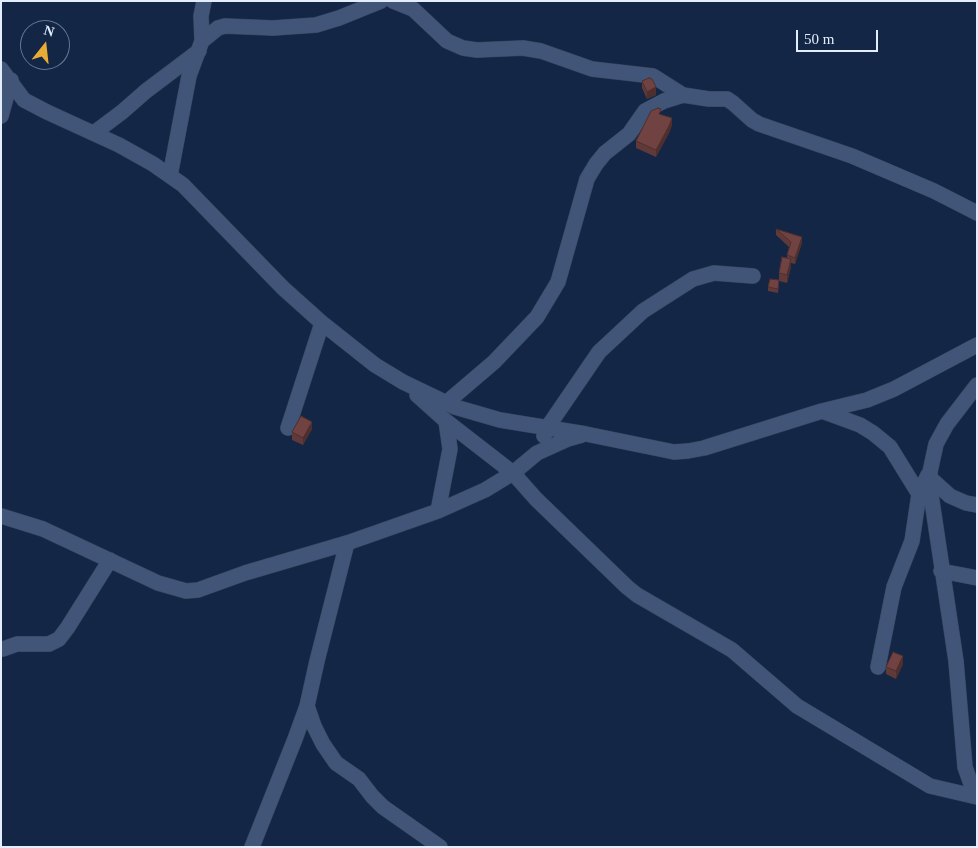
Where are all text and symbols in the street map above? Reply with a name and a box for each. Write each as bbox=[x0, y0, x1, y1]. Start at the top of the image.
north arrow bbox=[20, 20, 70, 70]
scale bar bbox=[798, 20, 880, 52]
text: N bbox=[42, 22, 56, 40]
text: 50 m bbox=[804, 31, 834, 47]

